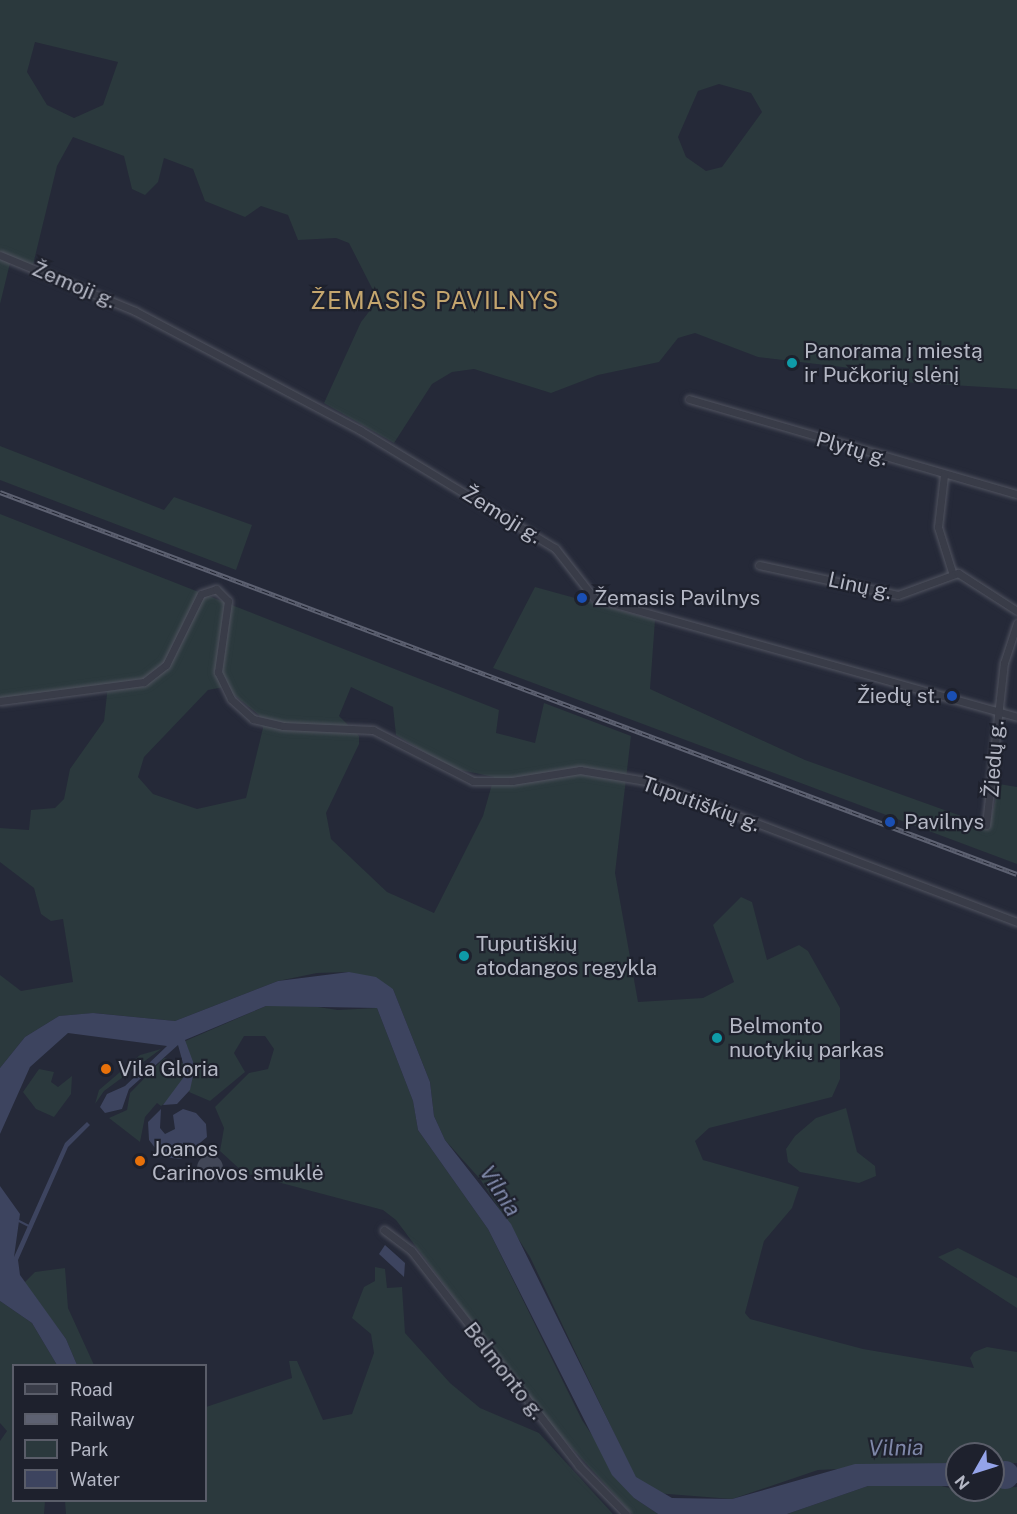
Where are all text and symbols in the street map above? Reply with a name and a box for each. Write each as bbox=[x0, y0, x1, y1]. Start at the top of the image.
street label: Žemoji g. bbox=[28, 256, 120, 314]
district label: ŽEMASIS PAVILNYS bbox=[310, 287, 560, 315]
place label: Panorama į miestą ir Pučkorių slėnį bbox=[804, 338, 983, 388]
marker: Panorama į miestą ir Pučkorių slėnį bbox=[785, 356, 799, 370]
street label: Plytų g. bbox=[813, 427, 891, 471]
street label: Žemoji g. bbox=[458, 481, 546, 549]
street label: Linų g. bbox=[826, 567, 894, 605]
place label: Žemasis Pavilnys bbox=[594, 585, 760, 611]
marker: Žemasis Pavilnys bbox=[575, 591, 589, 605]
place label: Žiedų st. bbox=[857, 683, 940, 709]
marker: Žiedų st. bbox=[945, 689, 959, 703]
street label: Žiedų g. bbox=[979, 719, 1009, 799]
street label: Tuputiškių g. bbox=[638, 771, 764, 837]
place label: Pavilnys bbox=[904, 809, 984, 835]
marker: Pavilnys bbox=[881, 813, 899, 831]
place label: Tuputiškių atodangos regykla bbox=[476, 931, 657, 981]
marker: Tuputiškių atodangos regykla bbox=[457, 949, 471, 963]
place label: Belmonto nuotykių parkas bbox=[729, 1013, 884, 1063]
marker: Belmonto nuotykių parkas bbox=[710, 1031, 724, 1045]
place label: Vila Gloria bbox=[118, 1056, 219, 1082]
marker: Vila Gloria bbox=[99, 1062, 113, 1076]
place label: Joanos Carinovos smuklė bbox=[152, 1136, 324, 1186]
marker: Joanos Carinovos smuklė bbox=[133, 1154, 147, 1168]
water label: Vilnia bbox=[474, 1161, 526, 1221]
street label: Belmonto g. bbox=[458, 1317, 550, 1425]
legend bbox=[12, 1364, 207, 1502]
text: Road bbox=[70, 1379, 113, 1400]
text: Railway bbox=[70, 1409, 135, 1430]
water label: Vilnia bbox=[868, 1434, 924, 1462]
text: Park bbox=[70, 1439, 108, 1460]
north arrow bbox=[945, 1442, 1005, 1502]
text: Water bbox=[70, 1469, 120, 1490]
text: N bbox=[951, 1472, 974, 1493]

